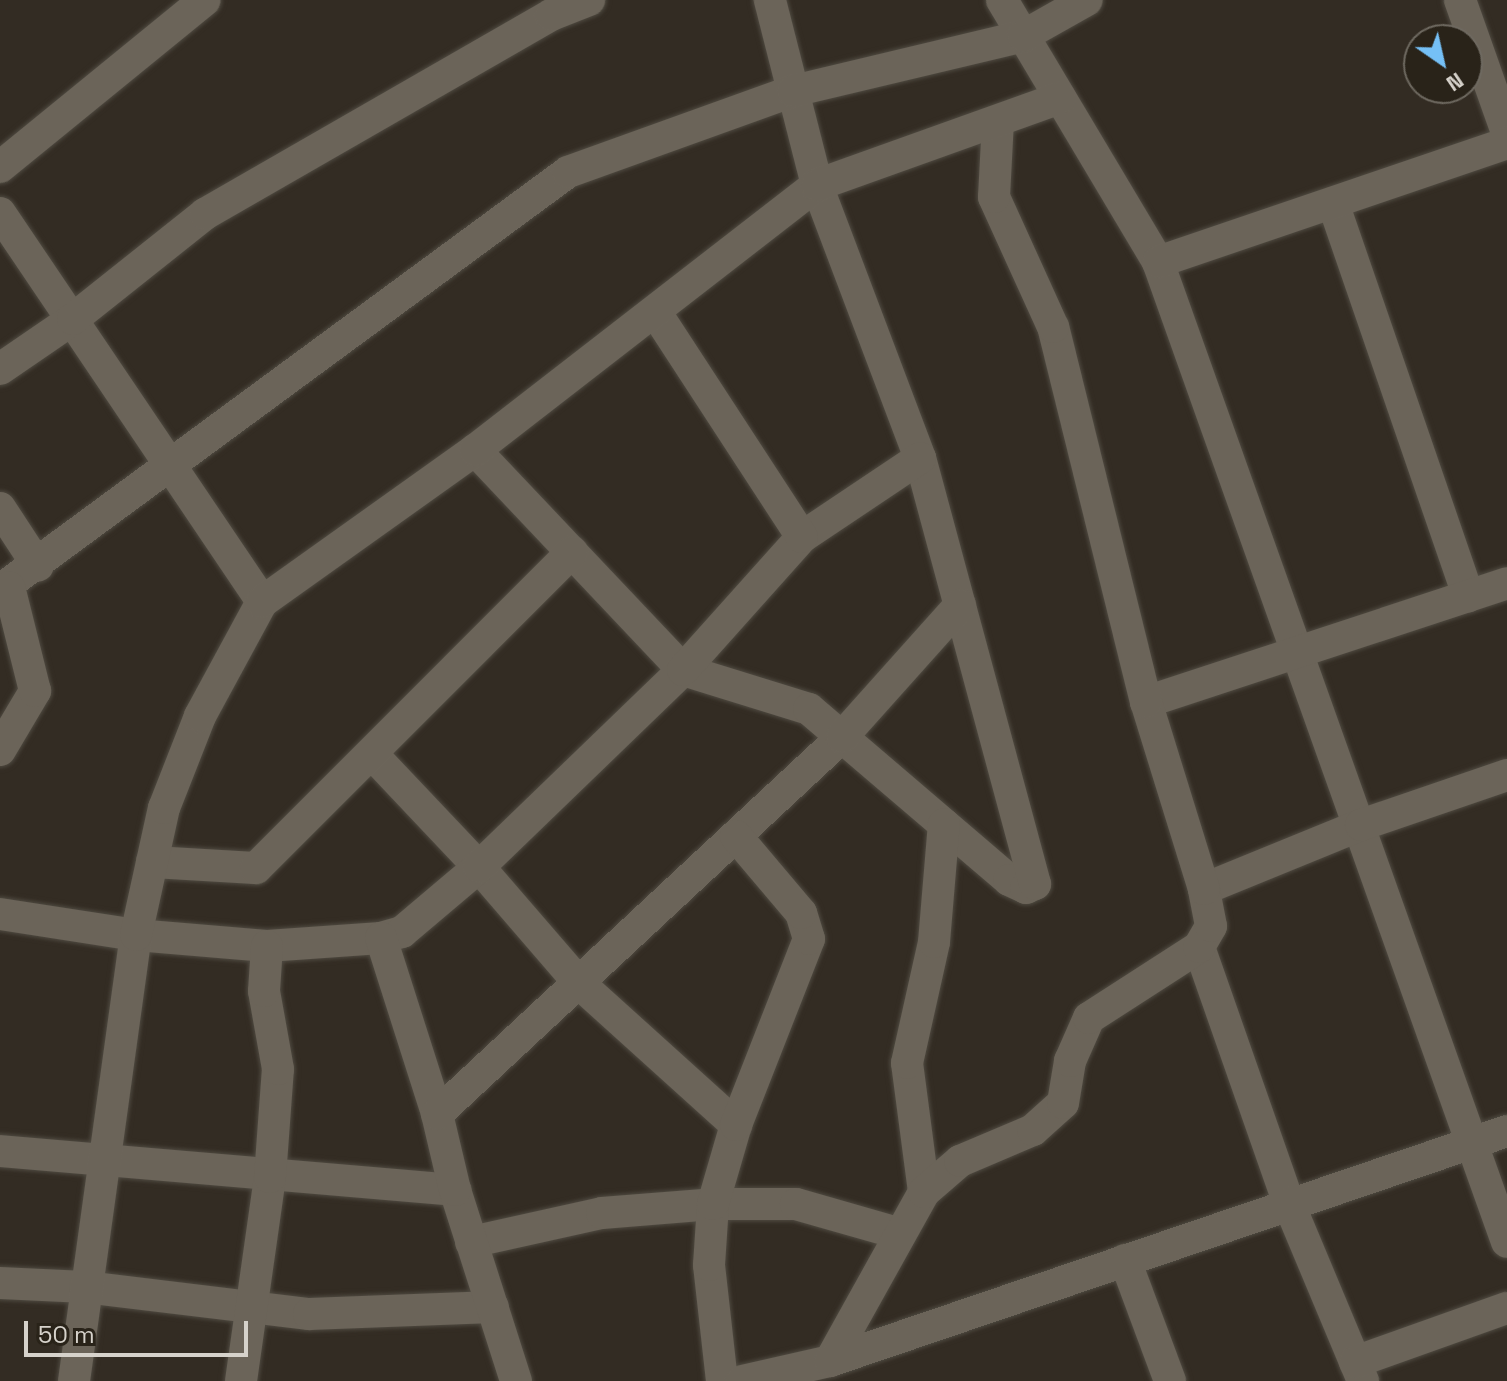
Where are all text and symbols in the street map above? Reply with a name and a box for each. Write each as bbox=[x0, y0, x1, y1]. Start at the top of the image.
north arrow bbox=[1403, 24, 1483, 104]
text: N bbox=[1441, 67, 1469, 98]
scale bar bbox=[28, 1305, 252, 1355]
text: 50 m bbox=[38, 1319, 95, 1350]

